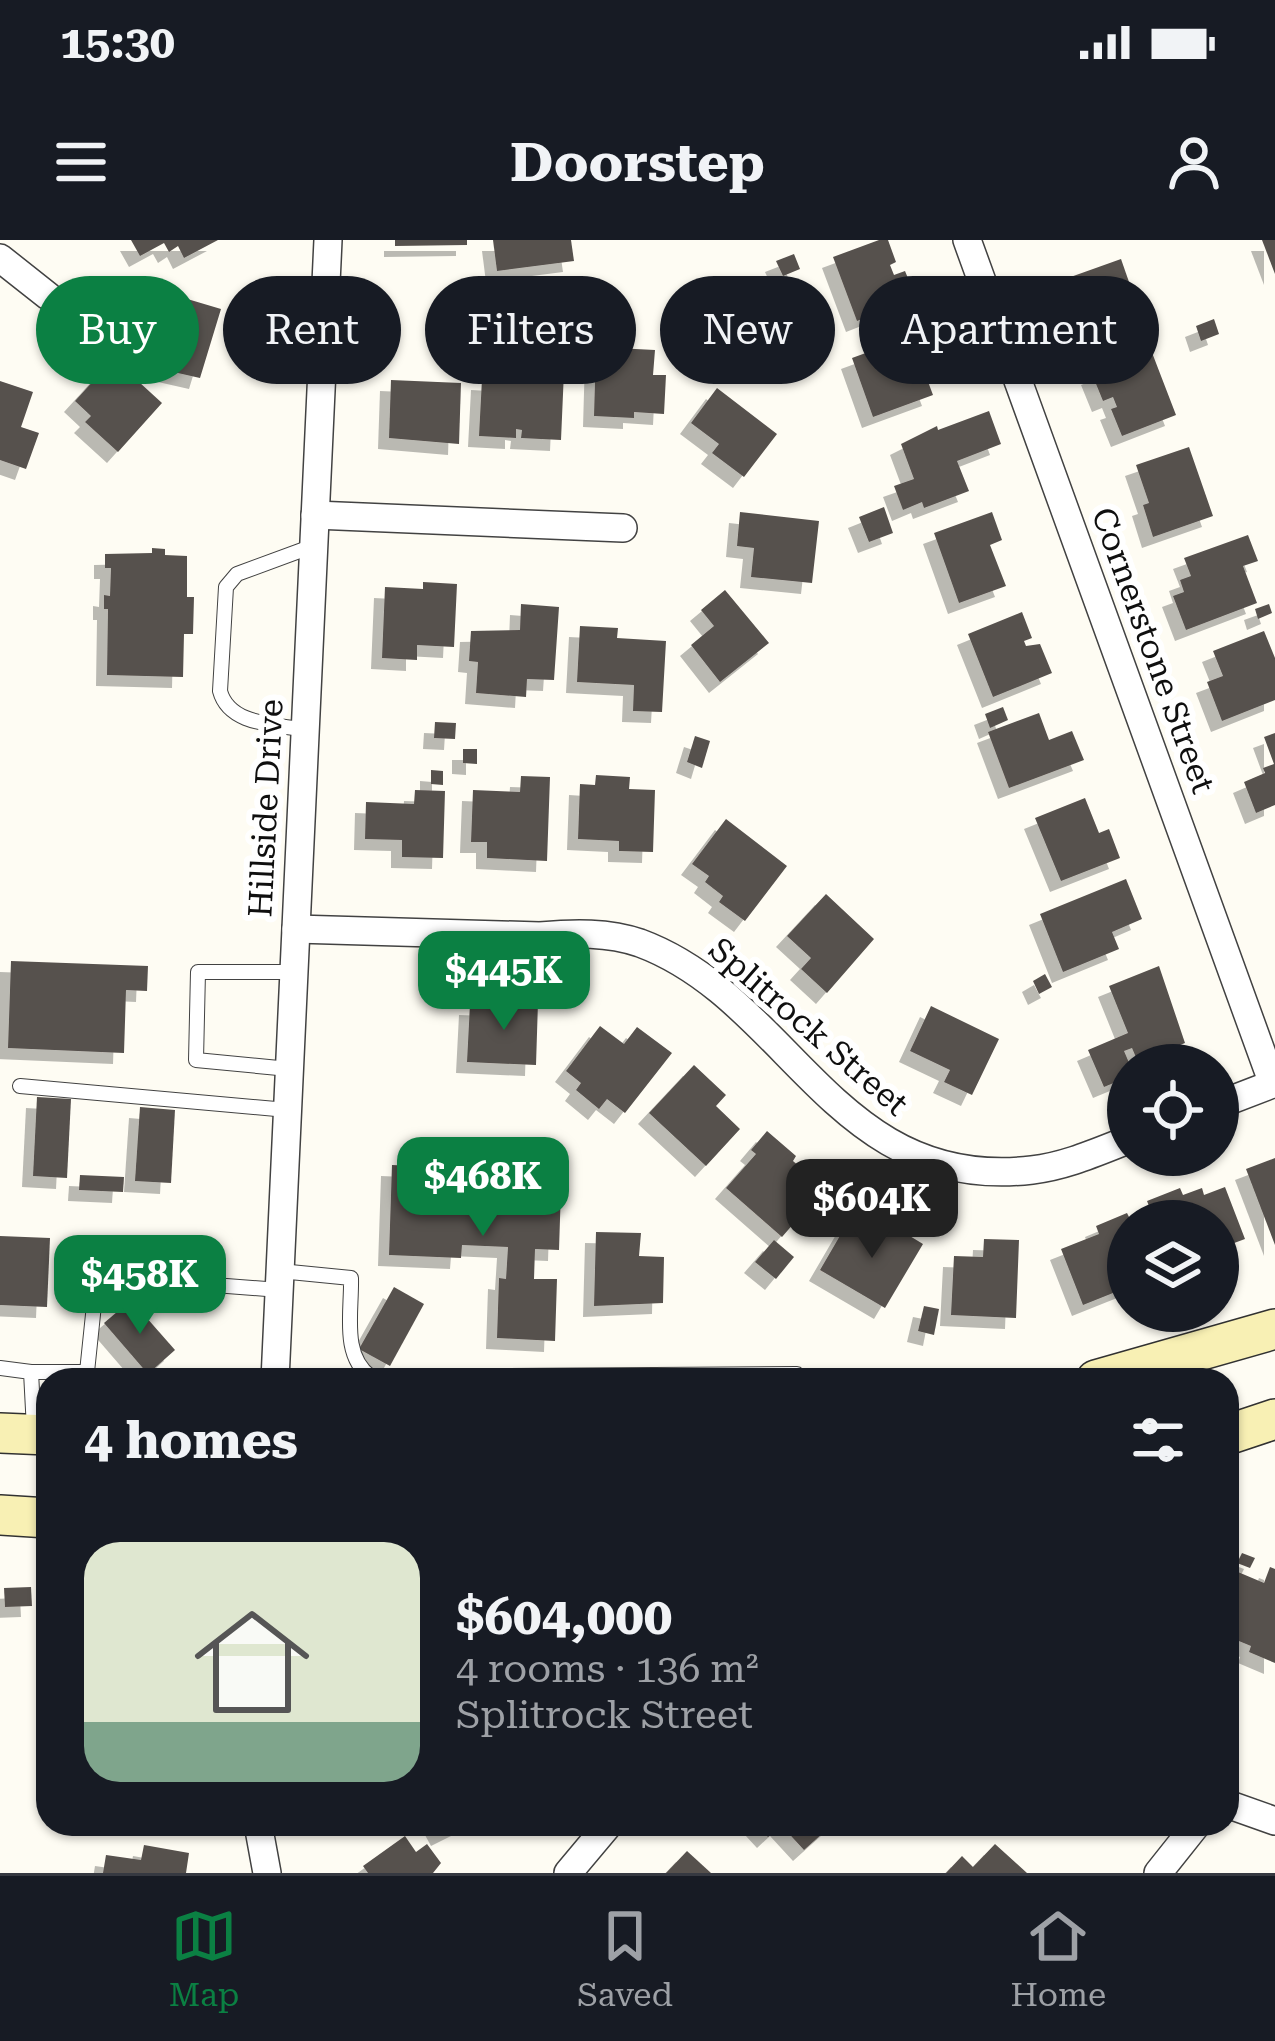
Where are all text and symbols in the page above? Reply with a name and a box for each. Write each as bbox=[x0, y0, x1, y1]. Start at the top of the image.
text: 15:30 bbox=[60, 16, 175, 69]
icon: menu bbox=[48, 129, 114, 195]
icon: person bbox=[1161, 129, 1227, 195]
text: Doorstep bbox=[510, 131, 765, 194]
chip: Buy bbox=[36, 276, 199, 384]
chip: Rent bbox=[223, 276, 401, 384]
chip: Filters bbox=[425, 276, 636, 384]
chip: New bbox=[660, 276, 835, 384]
chip: Apartment bbox=[859, 276, 1159, 384]
street label: Cornerstone Street bbox=[1084, 502, 1223, 798]
street label: Hillside Drive bbox=[240, 698, 291, 918]
street label: Splitrock Street bbox=[701, 929, 916, 1123]
pin: $445K bbox=[420, 931, 588, 1033]
text: $445K bbox=[445, 947, 563, 993]
map controls bbox=[1107, 1044, 1239, 1332]
button: locate bbox=[1107, 1044, 1239, 1176]
pin: $468K bbox=[399, 1137, 567, 1239]
text: $468K bbox=[424, 1153, 542, 1199]
pin: $604K bbox=[788, 1159, 956, 1261]
text: $604K bbox=[813, 1175, 931, 1221]
button: layers bbox=[1107, 1200, 1239, 1332]
pin: $458K bbox=[56, 1235, 224, 1337]
text: $458K bbox=[81, 1251, 199, 1297]
icon: filters bbox=[1125, 1407, 1191, 1473]
text: 4 homes bbox=[84, 1411, 298, 1470]
text: $604,000 bbox=[456, 1587, 672, 1646]
icon: home bbox=[180, 1590, 324, 1734]
text: 4 rooms · 136 m² bbox=[456, 1646, 759, 1692]
text: Splitrock Street bbox=[456, 1692, 753, 1738]
tab: Map bbox=[169, 1903, 239, 2014]
tab: Saved bbox=[577, 1903, 673, 2014]
tab: Home bbox=[1010, 1903, 1106, 2014]

